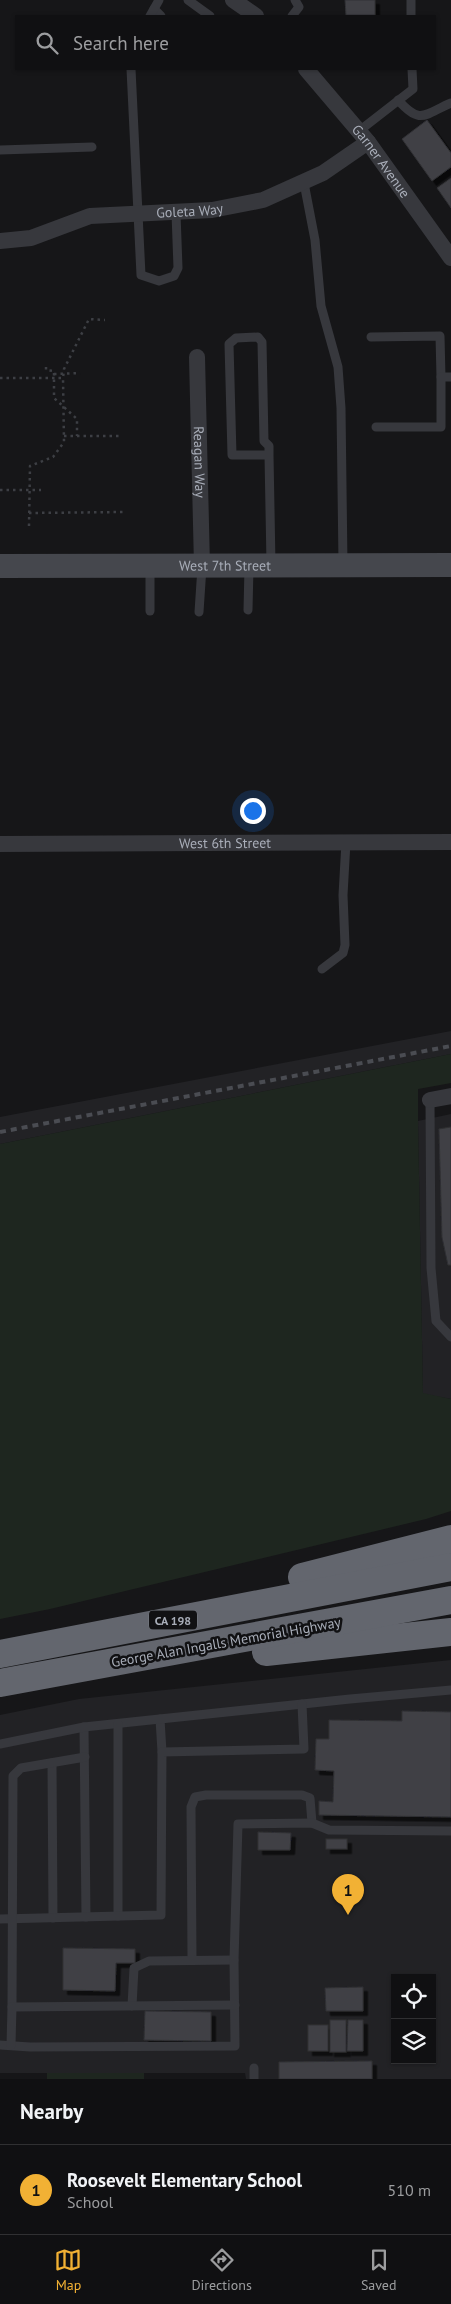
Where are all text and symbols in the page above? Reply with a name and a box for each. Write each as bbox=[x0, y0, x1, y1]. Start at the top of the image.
search box bbox=[15, 15, 436, 70]
icon: search bbox=[33, 29, 61, 57]
text: Search here bbox=[73, 31, 169, 55]
street label: Garner Avenue bbox=[348, 121, 414, 201]
street label: Goleta Way bbox=[156, 199, 225, 222]
street label: Reagan Way bbox=[190, 426, 209, 499]
street label: West 7th Street bbox=[179, 556, 271, 575]
your location bbox=[240, 798, 266, 824]
street label: West 6th Street bbox=[179, 834, 271, 852]
road number: CA 198 bbox=[149, 1610, 197, 1630]
street label: George Alan Ingalls Memorial Highway bbox=[110, 1613, 343, 1671]
pin: 1 bbox=[332, 1874, 364, 1915]
map controls bbox=[391, 1974, 436, 2064]
button: locate bbox=[391, 1974, 436, 2019]
button: layers bbox=[391, 2019, 436, 2064]
text: Nearby bbox=[20, 2098, 83, 2125]
text: Roosevelt Elementary School bbox=[67, 2168, 302, 2192]
text: 1 bbox=[31, 2180, 41, 2200]
text: 510 m bbox=[388, 2180, 431, 2200]
text: School bbox=[67, 2192, 113, 2212]
tab: Map bbox=[54, 2246, 82, 2294]
tab: Directions bbox=[191, 2246, 252, 2294]
tab: Saved bbox=[361, 2246, 397, 2294]

